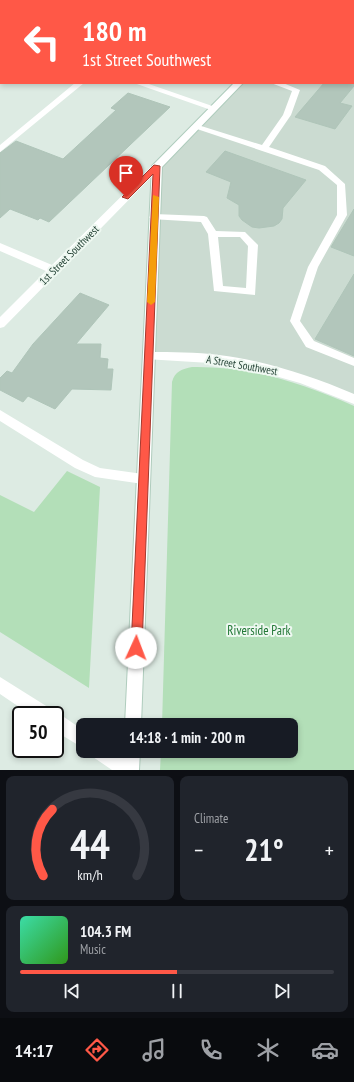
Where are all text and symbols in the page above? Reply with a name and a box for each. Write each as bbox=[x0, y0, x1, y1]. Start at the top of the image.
text: 180 m bbox=[82, 12, 146, 49]
icon: left bbox=[16, 16, 68, 68]
text: 1st Street Southwest bbox=[82, 48, 211, 71]
pin bbox=[109, 156, 143, 197]
icon: arrive bbox=[115, 162, 137, 184]
street label: 1st Street Southwest bbox=[36, 222, 102, 288]
street label: A Street Southwest bbox=[205, 352, 279, 378]
park label: Riverside Park bbox=[227, 622, 291, 639]
position arrow bbox=[115, 627, 157, 669]
speed limit sign: 50 bbox=[12, 706, 64, 758]
text: 14:18 · 1 min · 200 m bbox=[129, 728, 245, 747]
text: Climate bbox=[194, 810, 228, 827]
text: 44 bbox=[70, 817, 110, 870]
text: 21° bbox=[244, 830, 284, 869]
text: − bbox=[194, 836, 203, 864]
text: + bbox=[325, 836, 334, 864]
text: km/h bbox=[77, 865, 103, 884]
text: 104.3 FM bbox=[80, 922, 131, 941]
text: Music bbox=[80, 941, 106, 958]
icon: previous bbox=[61, 980, 83, 1002]
icon: pause bbox=[166, 980, 188, 1002]
icon: next bbox=[271, 980, 293, 1002]
icon: directions bbox=[83, 1036, 111, 1064]
icon: music bbox=[140, 1036, 168, 1064]
icon: phone bbox=[197, 1036, 225, 1064]
icon: climate bbox=[254, 1036, 282, 1064]
icon: car bbox=[311, 1036, 339, 1064]
text: 14:17 bbox=[15, 1039, 54, 1062]

